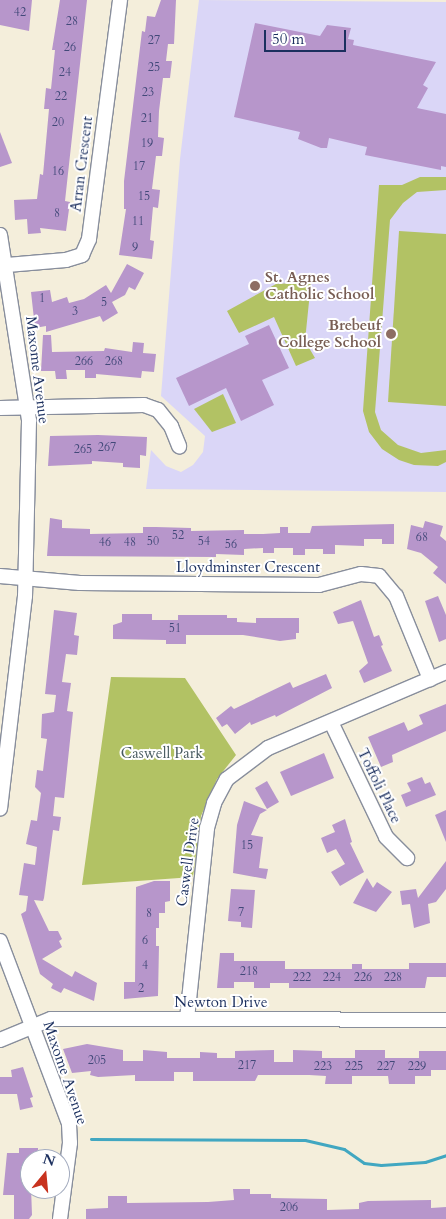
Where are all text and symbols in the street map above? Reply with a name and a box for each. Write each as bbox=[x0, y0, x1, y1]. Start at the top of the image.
house number: 42 bbox=[14, 6, 26, 20]
house number: 28 bbox=[66, 15, 78, 29]
scale bar bbox=[266, 20, 348, 52]
text: 50 m bbox=[272, 29, 304, 49]
house number: 27 bbox=[148, 34, 160, 48]
house number: 26 bbox=[64, 41, 76, 55]
house number: 25 bbox=[148, 61, 160, 75]
house number: 24 bbox=[59, 66, 71, 80]
house number: 23 bbox=[142, 86, 154, 100]
house number: 22 bbox=[55, 90, 67, 104]
house number: 21 bbox=[141, 112, 153, 126]
street label: Arran Crescent bbox=[67, 115, 97, 213]
house number: 20 bbox=[52, 116, 64, 130]
house number: 19 bbox=[141, 137, 153, 151]
house number: 17 bbox=[133, 160, 145, 174]
house number: 16 bbox=[52, 165, 64, 179]
house number: 15 bbox=[138, 190, 150, 204]
house number: 8 bbox=[54, 207, 60, 221]
house number: 11 bbox=[132, 215, 144, 229]
house number: 9 bbox=[132, 241, 138, 255]
place label: St. Agnes Catholic School bbox=[265, 268, 374, 303]
marker: St. Agnes Catholic School bbox=[249, 280, 261, 292]
house number: 1 bbox=[39, 292, 45, 306]
house number: 5 bbox=[101, 296, 107, 310]
house number: 3 bbox=[72, 305, 78, 319]
street label: Maxome Avenue bbox=[21, 315, 53, 425]
place label: Brebeuf College School bbox=[278, 316, 381, 351]
marker: Brebeuf College School bbox=[385, 328, 397, 340]
house number: 266 bbox=[75, 355, 93, 369]
house number: 268 bbox=[105, 355, 123, 369]
house number: 267 bbox=[98, 441, 116, 455]
house number: 265 bbox=[74, 443, 92, 457]
house number: 52 bbox=[172, 529, 184, 543]
house number: 68 bbox=[416, 531, 428, 545]
house number: 50 bbox=[147, 535, 159, 549]
house number: 54 bbox=[198, 535, 210, 549]
house number: 46 bbox=[99, 536, 111, 550]
house number: 48 bbox=[124, 536, 136, 550]
house number: 56 bbox=[225, 538, 237, 552]
street label: Lloydminster Crescent bbox=[176, 559, 320, 577]
house number: 51 bbox=[169, 622, 181, 636]
park label: Caswell Park bbox=[121, 745, 203, 763]
street label: Toffoli Place bbox=[353, 746, 405, 826]
street label: Caswell Drive bbox=[173, 816, 203, 908]
house number: 15 bbox=[241, 839, 253, 853]
house number: 7 bbox=[238, 906, 244, 920]
house number: 8 bbox=[146, 907, 152, 921]
house number: 6 bbox=[142, 934, 148, 948]
house number: 4 bbox=[142, 959, 148, 973]
house number: 218 bbox=[240, 965, 258, 979]
house number: 222 bbox=[293, 971, 311, 985]
house number: 224 bbox=[323, 971, 341, 985]
house number: 226 bbox=[354, 971, 372, 985]
house number: 228 bbox=[384, 971, 402, 985]
house number: 2 bbox=[138, 982, 144, 996]
street label: Newton Drive bbox=[174, 994, 268, 1012]
street label: Maxome Avenue bbox=[39, 1019, 91, 1127]
house number: 205 bbox=[88, 1054, 106, 1068]
house number: 217 bbox=[238, 1059, 256, 1073]
house number: 223 bbox=[314, 1060, 332, 1074]
house number: 225 bbox=[345, 1060, 363, 1074]
house number: 227 bbox=[377, 1060, 395, 1074]
house number: 229 bbox=[408, 1060, 426, 1074]
north arrow bbox=[20, 1149, 70, 1199]
text: N bbox=[41, 1149, 58, 1171]
house number: 206 bbox=[280, 1201, 298, 1215]

